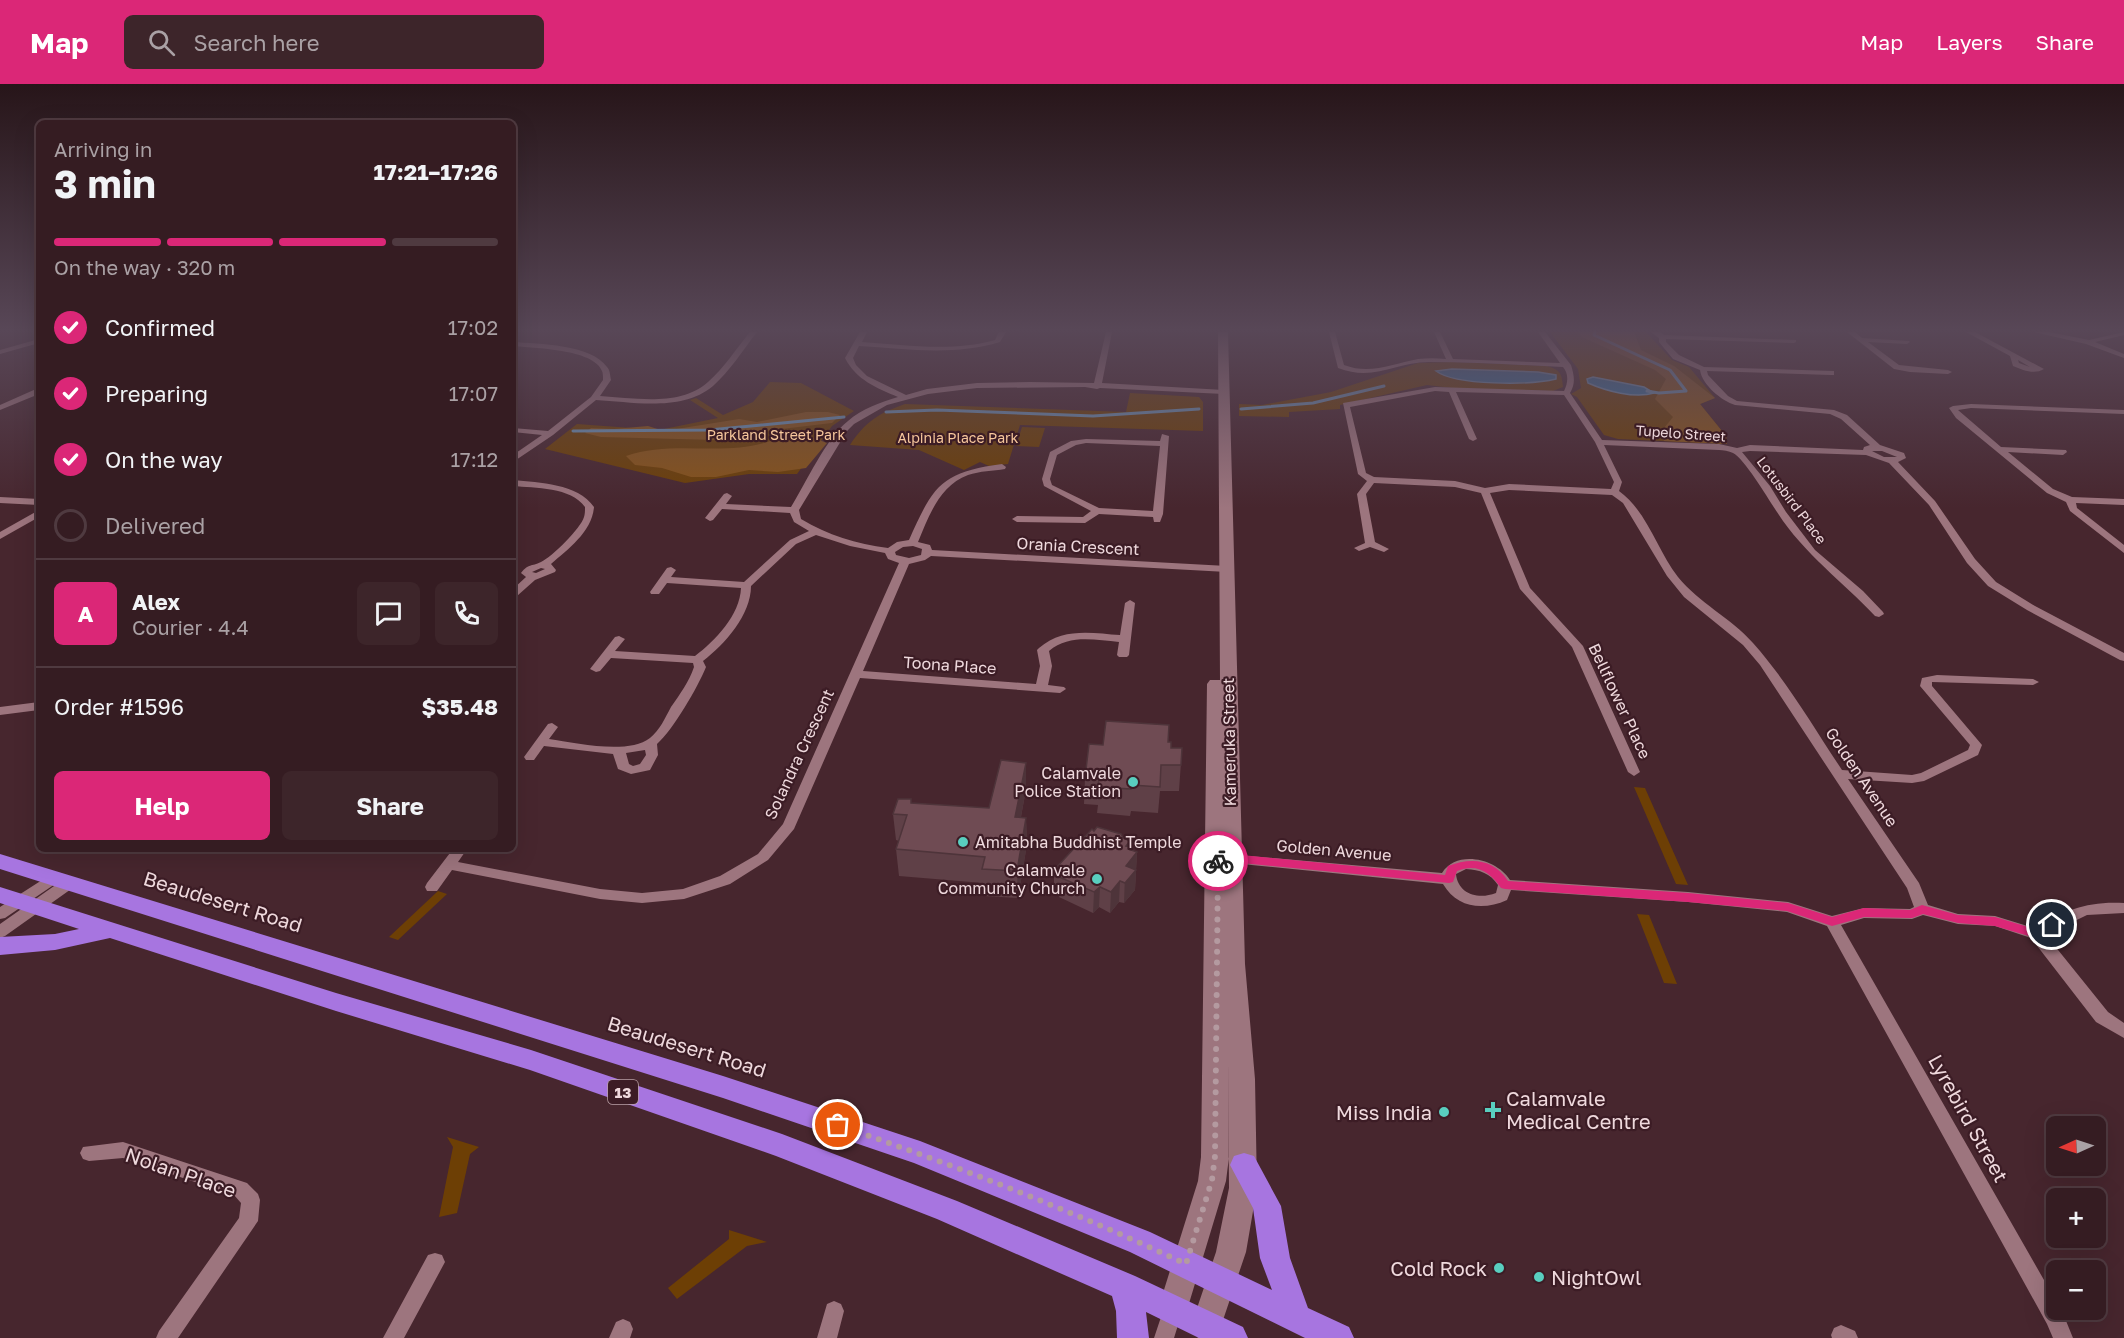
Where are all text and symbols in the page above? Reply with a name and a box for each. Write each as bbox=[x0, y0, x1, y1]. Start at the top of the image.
search box bbox=[124, 15, 544, 69]
text: Map bbox=[30, 26, 88, 59]
icon: search bbox=[145, 26, 178, 59]
text: Search here bbox=[193, 29, 319, 56]
text: Map bbox=[1860, 29, 1903, 55]
text: Layers bbox=[1936, 29, 2003, 55]
text: Share bbox=[2036, 29, 2094, 55]
text: Arriving in bbox=[54, 137, 152, 161]
text: 17:21–17:26 bbox=[373, 158, 498, 185]
text: 3 min bbox=[54, 160, 156, 207]
text: On the way · 320 m bbox=[54, 255, 235, 279]
icon: check bbox=[54, 311, 87, 344]
text: Confirmed bbox=[105, 314, 215, 341]
text: 17:02 bbox=[448, 315, 498, 339]
icon: check bbox=[54, 377, 87, 410]
text: Preparing bbox=[105, 380, 208, 407]
text: 17:07 bbox=[449, 381, 498, 405]
street label: Tupelo Street bbox=[1635, 421, 1727, 445]
park label: Parkland Street Park bbox=[707, 426, 845, 443]
park label: Alpinia Place Park bbox=[898, 429, 1019, 446]
icon: check bbox=[54, 443, 87, 476]
text: On the way bbox=[105, 446, 223, 473]
text: 17:12 bbox=[450, 447, 498, 471]
street label: Lotusbird Place bbox=[1754, 453, 1830, 547]
text: Delivered bbox=[105, 512, 205, 539]
street label: Orania Crescent bbox=[1016, 533, 1140, 559]
button: chat bbox=[357, 582, 420, 645]
button: phone bbox=[435, 582, 498, 645]
text: Alex bbox=[132, 588, 180, 615]
text: A bbox=[78, 600, 93, 627]
text: Courier · 4.4 bbox=[132, 615, 249, 639]
street label: Bellflower Place bbox=[1584, 640, 1656, 762]
street label: Toona Place bbox=[903, 652, 997, 678]
street label: Kameruka Street bbox=[1218, 678, 1240, 806]
street label: Solandra Crescent bbox=[760, 686, 838, 822]
text: Order #1596 bbox=[54, 693, 184, 720]
text: $35.48 bbox=[422, 693, 498, 720]
street label: Golden Avenue bbox=[1821, 724, 1903, 830]
place label: Calamvale Police Station bbox=[1014, 763, 1121, 801]
button: Help bbox=[54, 771, 270, 840]
button: Share bbox=[282, 771, 498, 840]
marker: Calamvale Police Station bbox=[1126, 775, 1140, 789]
courier bbox=[1188, 831, 1248, 891]
place label: Amitabha Buddhist Temple bbox=[975, 832, 1181, 852]
marker: Amitabha Buddhist Temple bbox=[956, 835, 970, 849]
street label: Golden Avenue bbox=[1276, 835, 1392, 865]
icon: bike bbox=[1202, 845, 1235, 878]
place label: Calamvale Community Church bbox=[938, 860, 1085, 898]
street label: Beaudesert Road bbox=[141, 865, 305, 937]
marker: Calamvale Community Church bbox=[1090, 872, 1104, 886]
pin bbox=[2026, 899, 2077, 950]
icon: home bbox=[2035, 908, 2068, 941]
street label: Beaudesert Road bbox=[605, 1010, 769, 1082]
street label: Lyrebird Street bbox=[1924, 1050, 2014, 1186]
road number: 13 bbox=[608, 1080, 638, 1104]
place label: Calamvale Medical Centre bbox=[1506, 1086, 1651, 1133]
pin bbox=[812, 1099, 863, 1150]
place label: Miss India bbox=[1336, 1100, 1432, 1124]
marker: Calamvale Medical Centre bbox=[1484, 1101, 1502, 1119]
marker: Miss India bbox=[1437, 1105, 1451, 1119]
icon: bag bbox=[821, 1108, 854, 1141]
north arrow bbox=[2046, 1116, 2106, 1176]
map controls bbox=[2046, 1116, 2106, 1320]
street label: Nolan Place bbox=[122, 1142, 240, 1202]
button: + bbox=[2046, 1188, 2106, 1248]
place label: Cold Rock bbox=[1390, 1256, 1487, 1280]
button: − bbox=[2046, 1260, 2106, 1320]
marker: Cold Rock bbox=[1492, 1261, 1506, 1275]
place label: NightOwl bbox=[1551, 1265, 1641, 1289]
marker: NightOwl bbox=[1532, 1270, 1546, 1284]

